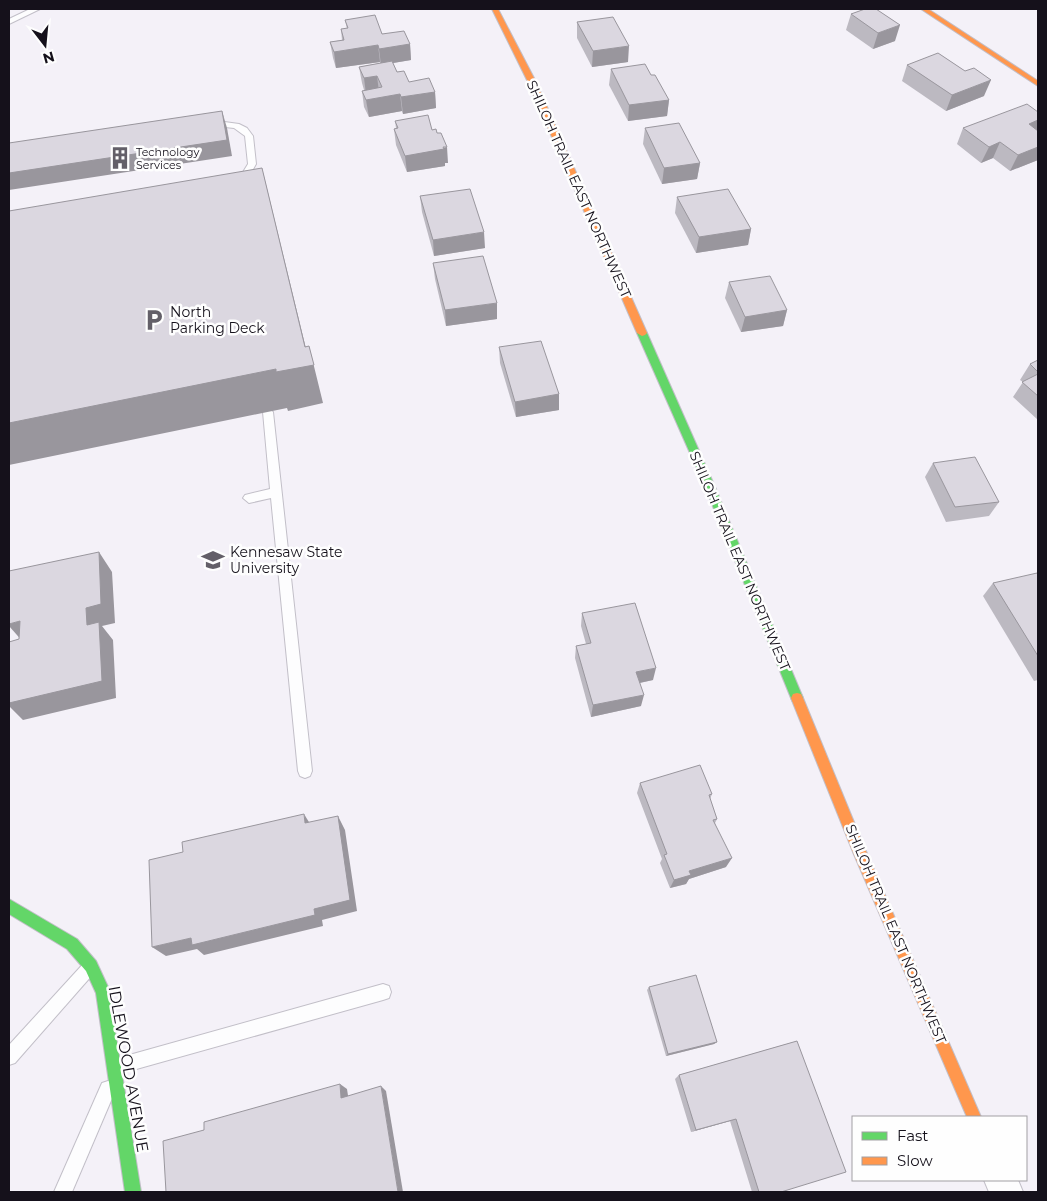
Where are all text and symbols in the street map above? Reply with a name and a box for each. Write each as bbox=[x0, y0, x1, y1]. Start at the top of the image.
north arrow bbox=[20, 20, 70, 70]
text: N bbox=[41, 47, 57, 68]
street label: SHILOH TRAIL EAST NORTHWEST bbox=[523, 77, 635, 301]
building icon: Technology Services bbox=[107, 145, 133, 171]
place label: Technology Services bbox=[136, 145, 200, 172]
place label: North Parking Deck bbox=[170, 303, 265, 337]
parking icon: North Parking Deck bbox=[141, 307, 167, 333]
street label: SHILOH TRAIL EAST NORTHWEST bbox=[686, 449, 794, 673]
place label: Kennesaw State University bbox=[230, 543, 343, 577]
school or university icon: Kennesaw State University bbox=[200, 547, 226, 573]
street label: SHILOH TRAIL EAST NORTHWEST bbox=[842, 822, 950, 1046]
street label: IDLEWOOD AVENUE bbox=[105, 984, 153, 1154]
legend bbox=[852, 1116, 1027, 1181]
text: Fast bbox=[897, 1126, 928, 1145]
text: Slow bbox=[897, 1151, 933, 1170]

